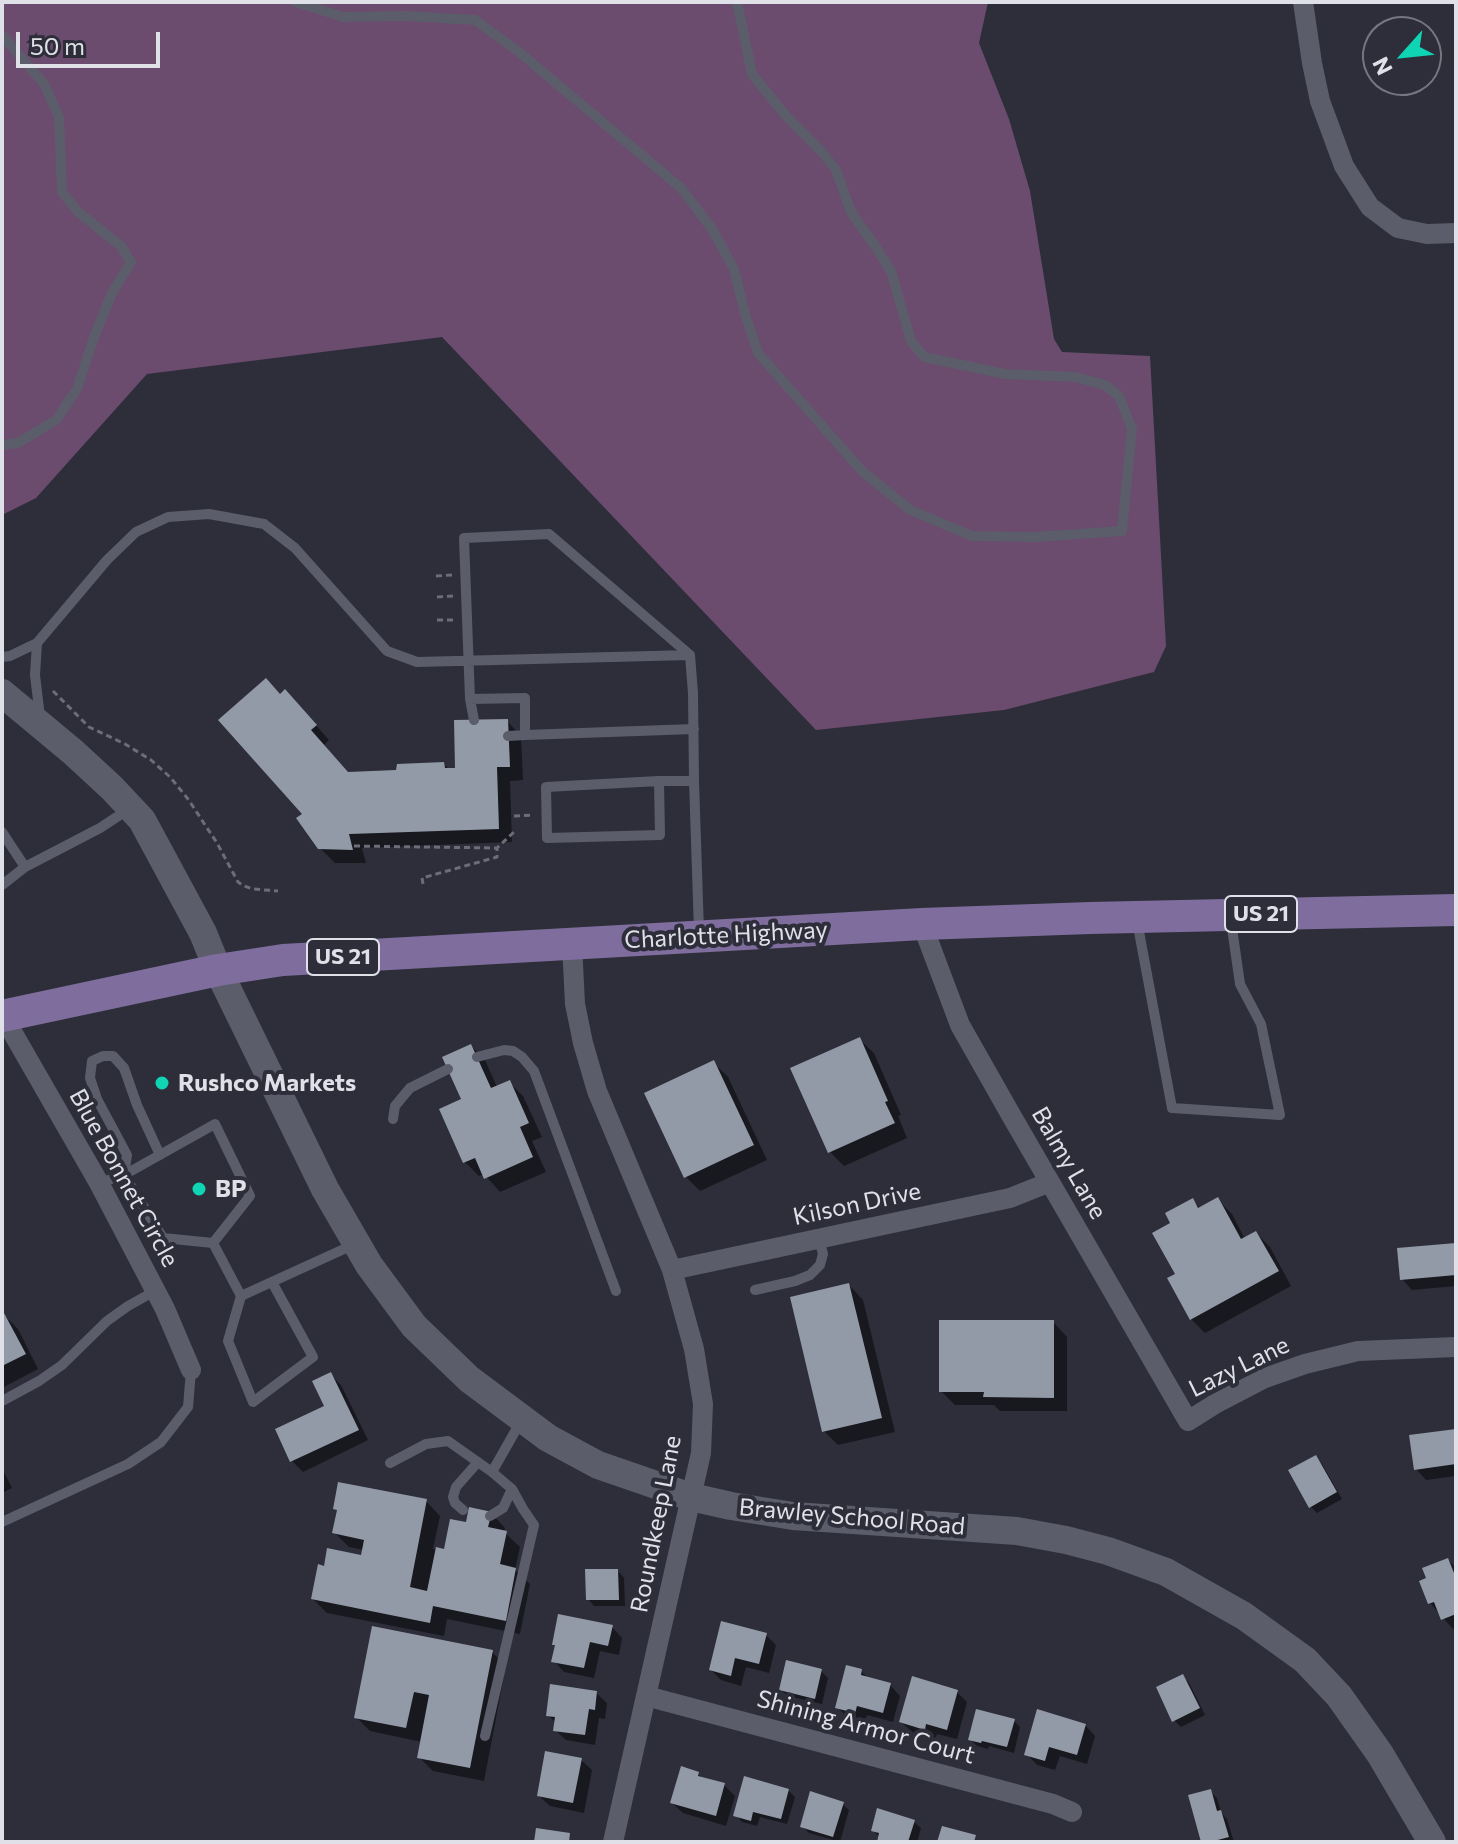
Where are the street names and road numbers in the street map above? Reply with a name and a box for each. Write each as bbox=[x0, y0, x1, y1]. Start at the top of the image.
road number: US 21 bbox=[1225, 896, 1297, 932]
street label: Charlotte Highway bbox=[624, 915, 828, 955]
road number: US 21 bbox=[307, 939, 379, 975]
street label: Blue Bonnet Circle bbox=[63, 1084, 185, 1272]
street label: Balmy Lane bbox=[1025, 1102, 1113, 1224]
street label: Kilson Drive bbox=[790, 1176, 924, 1232]
street label: Lazy Lane bbox=[1184, 1330, 1294, 1404]
street label: Roundkeep Lane bbox=[625, 1433, 687, 1615]
street label: Brawley School Road bbox=[738, 1493, 966, 1541]
street label: Shining Armor Court bbox=[754, 1684, 978, 1770]

